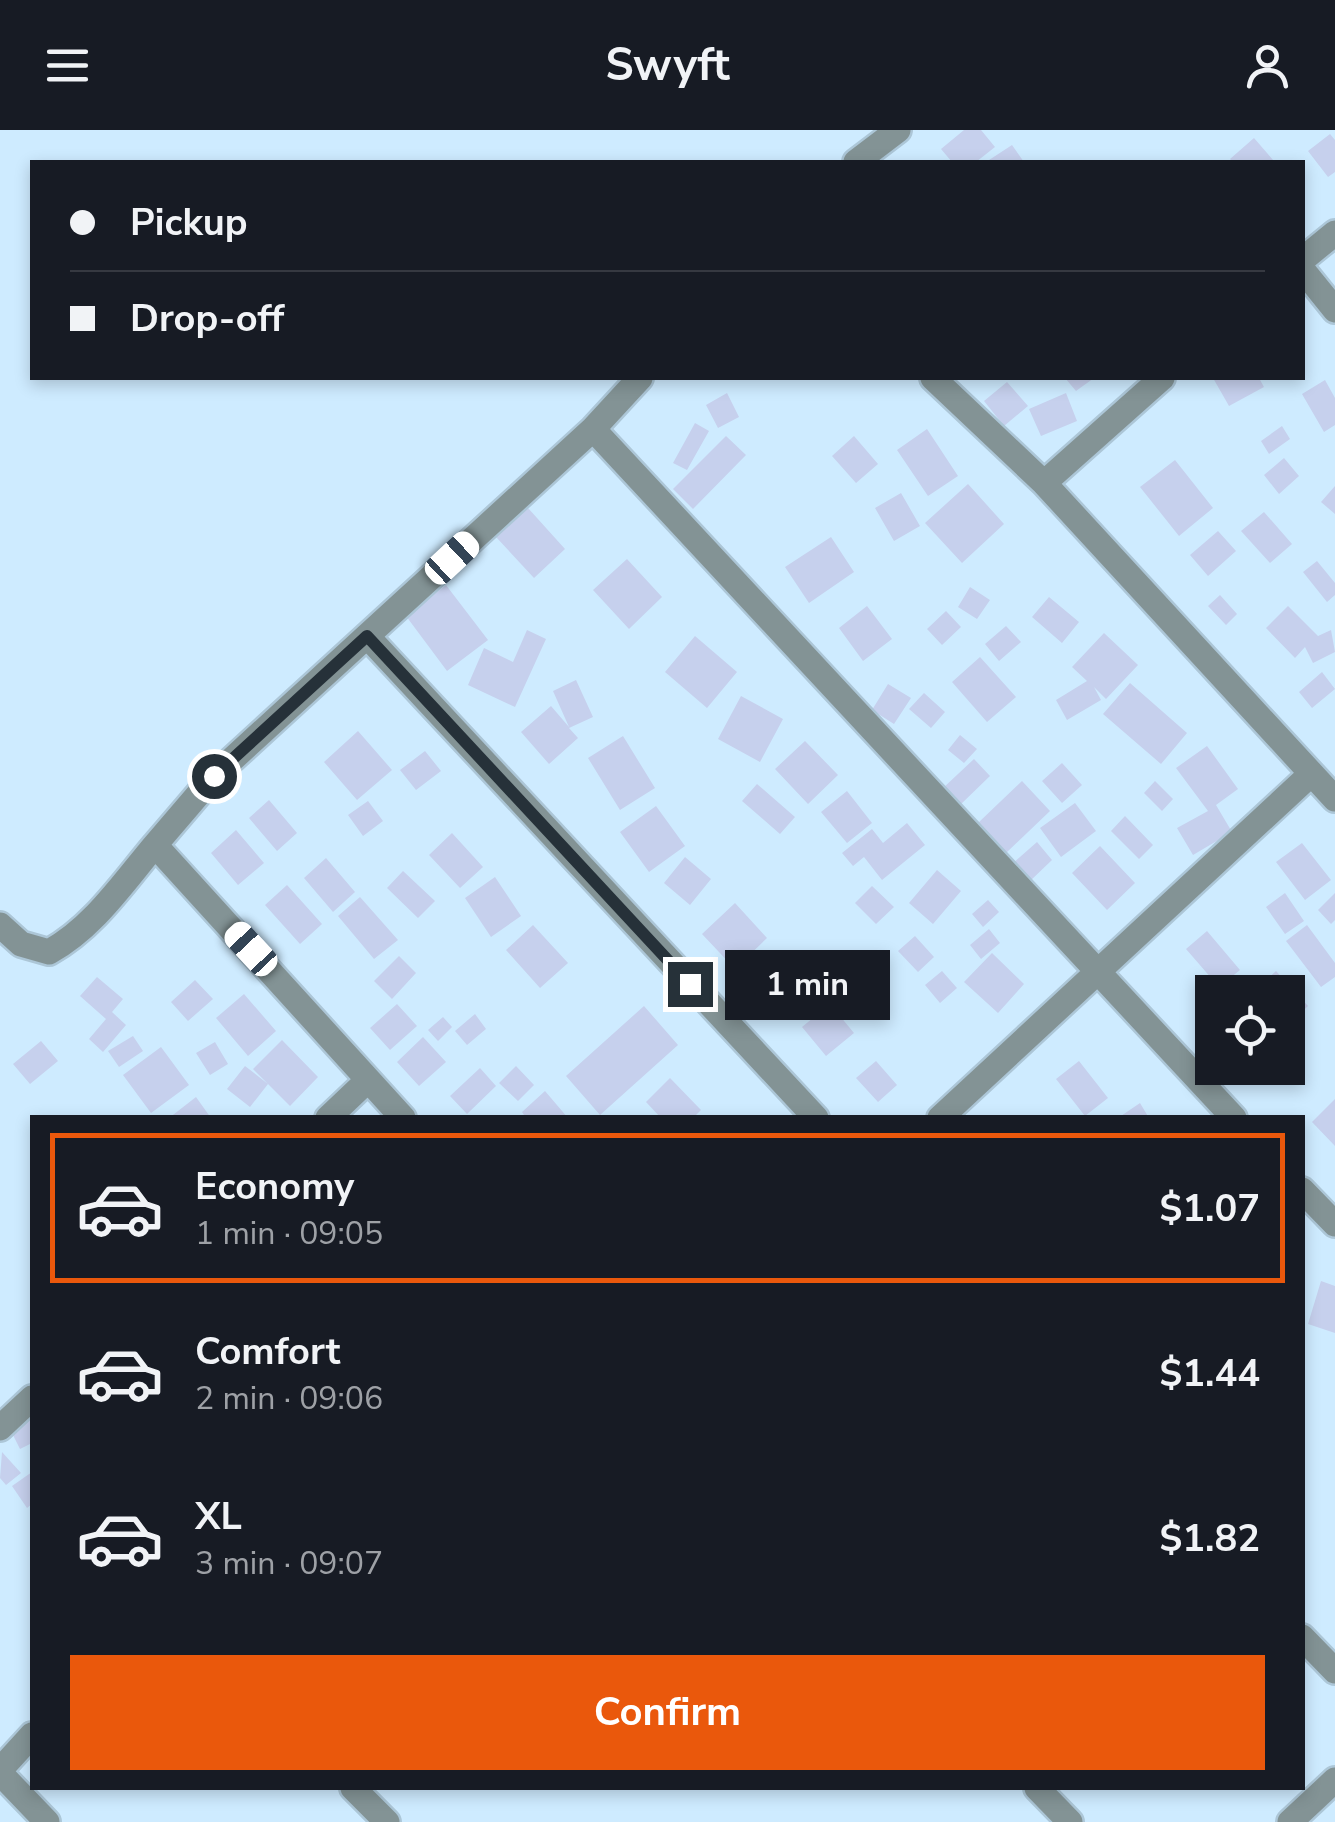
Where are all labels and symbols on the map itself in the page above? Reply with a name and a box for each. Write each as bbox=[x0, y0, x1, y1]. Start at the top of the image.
car bbox=[420, 527, 484, 589]
route start bbox=[192, 754, 237, 799]
car bbox=[220, 917, 282, 981]
callout: 1 min bbox=[725, 949, 890, 1019]
route end bbox=[668, 962, 713, 1007]

